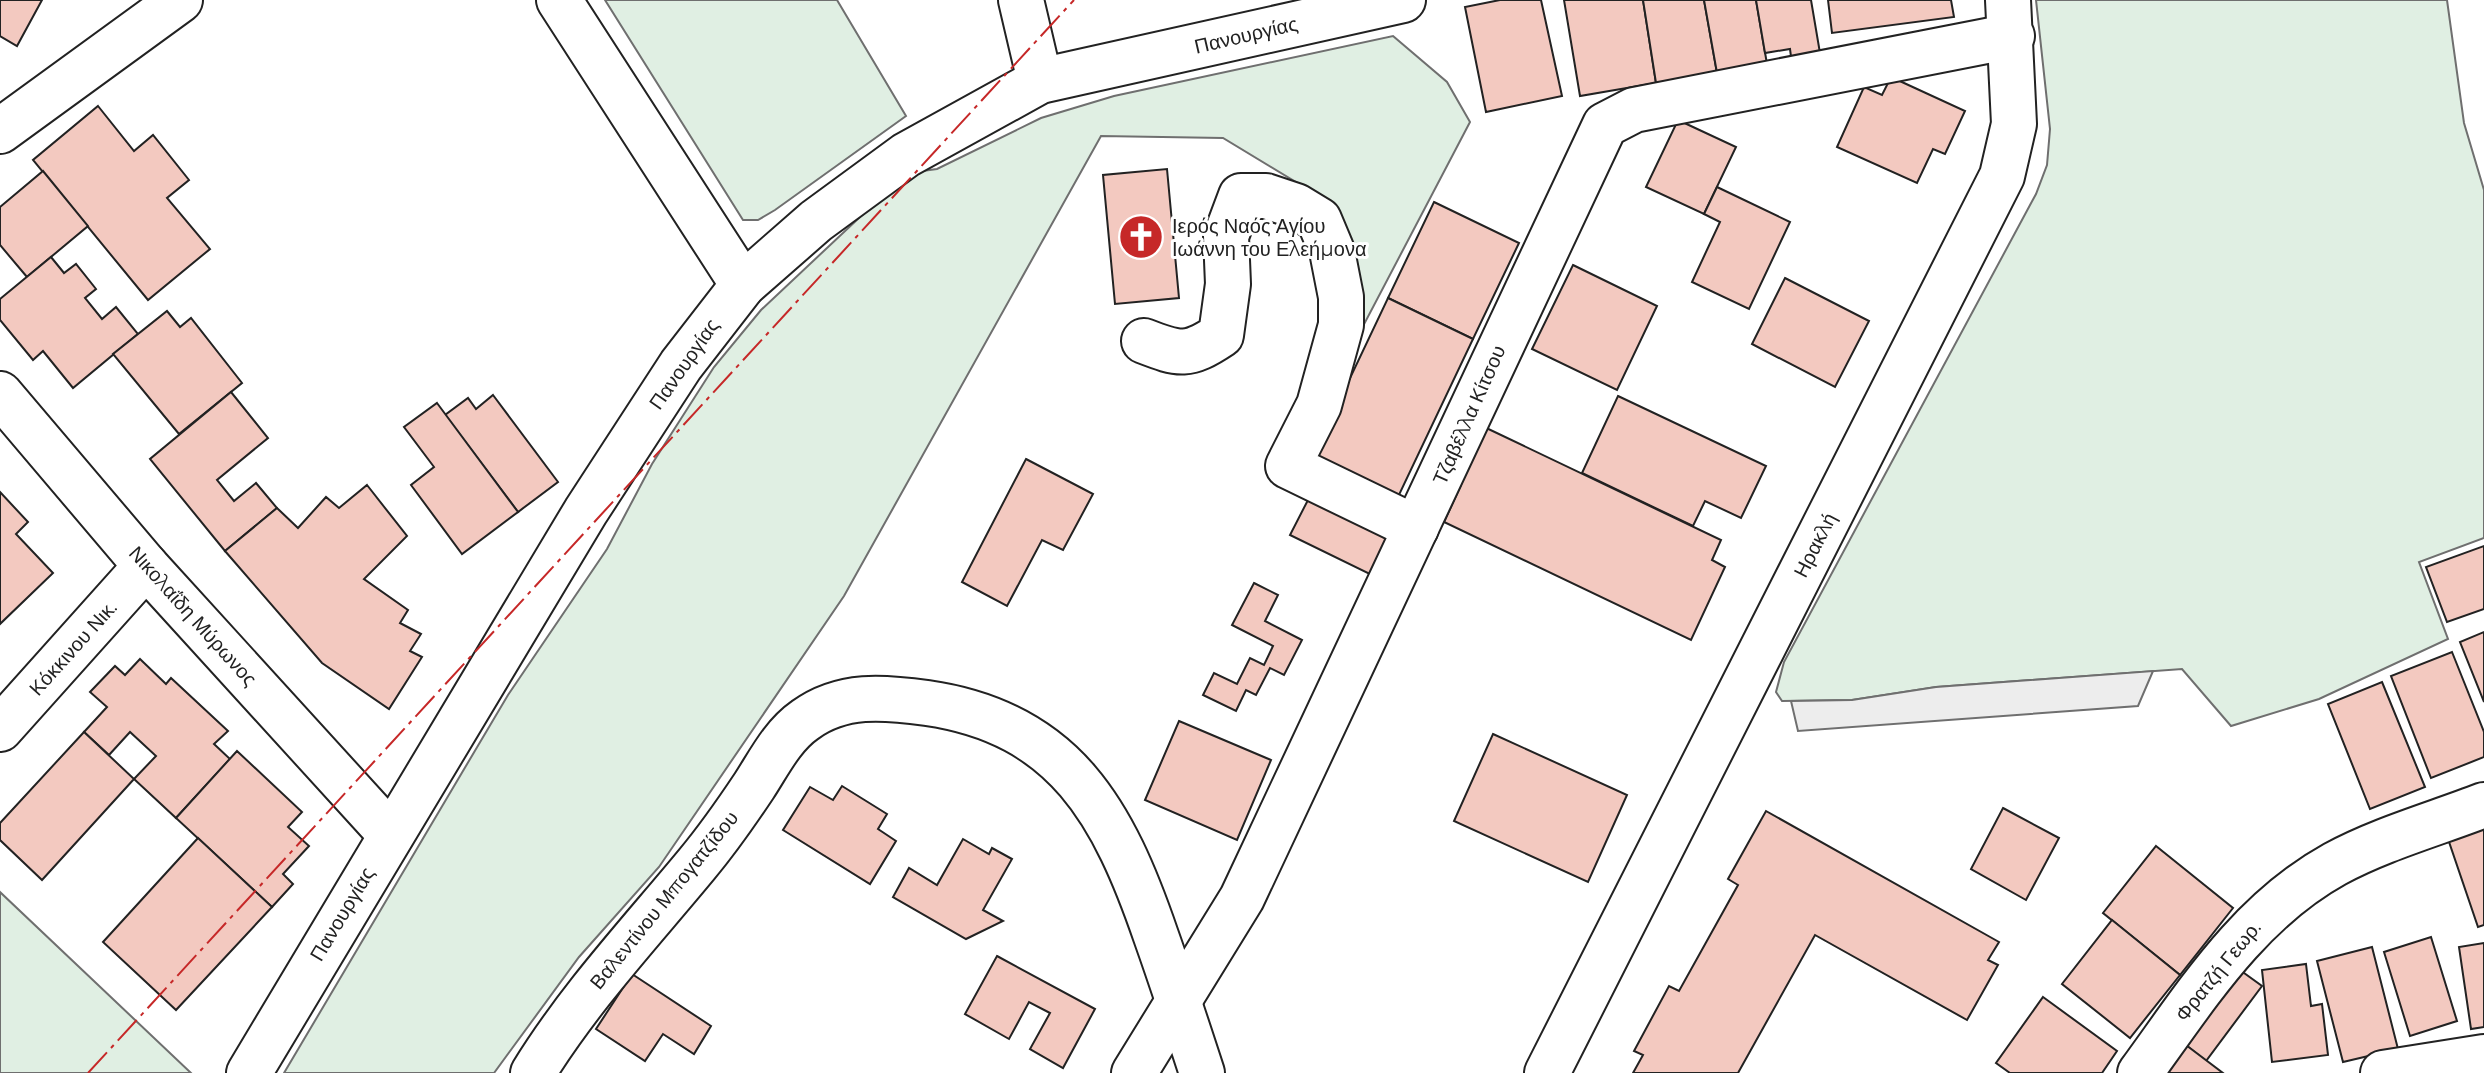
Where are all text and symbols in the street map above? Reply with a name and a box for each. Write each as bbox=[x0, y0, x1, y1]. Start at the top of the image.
street label: Πανουργίας bbox=[1192, 11, 1300, 59]
church icon: Ιερός Ναός Αγίου Ιωάννη του Ελεήμονα bbox=[1117, 213, 1165, 261]
place label: Ιερός Ναός Αγίου Ιωάννη του Ελεήμονα bbox=[1172, 214, 1366, 261]
street label: Πανουργίας bbox=[644, 314, 724, 414]
street label: Τζαβέλλα Κίτσου bbox=[1428, 342, 1510, 488]
street label: Ηρακλή bbox=[1789, 509, 1841, 581]
street label: Νικολαΐδη Μύρωνος bbox=[124, 541, 262, 691]
street label: Κόκκινου Νικ. bbox=[24, 596, 122, 700]
street label: Βαλεντίνου Μπογατζίδου bbox=[585, 806, 743, 994]
street label: Πανουργίας bbox=[305, 862, 380, 965]
street label: Φρατζή Γεωρ. bbox=[2170, 916, 2266, 1026]

